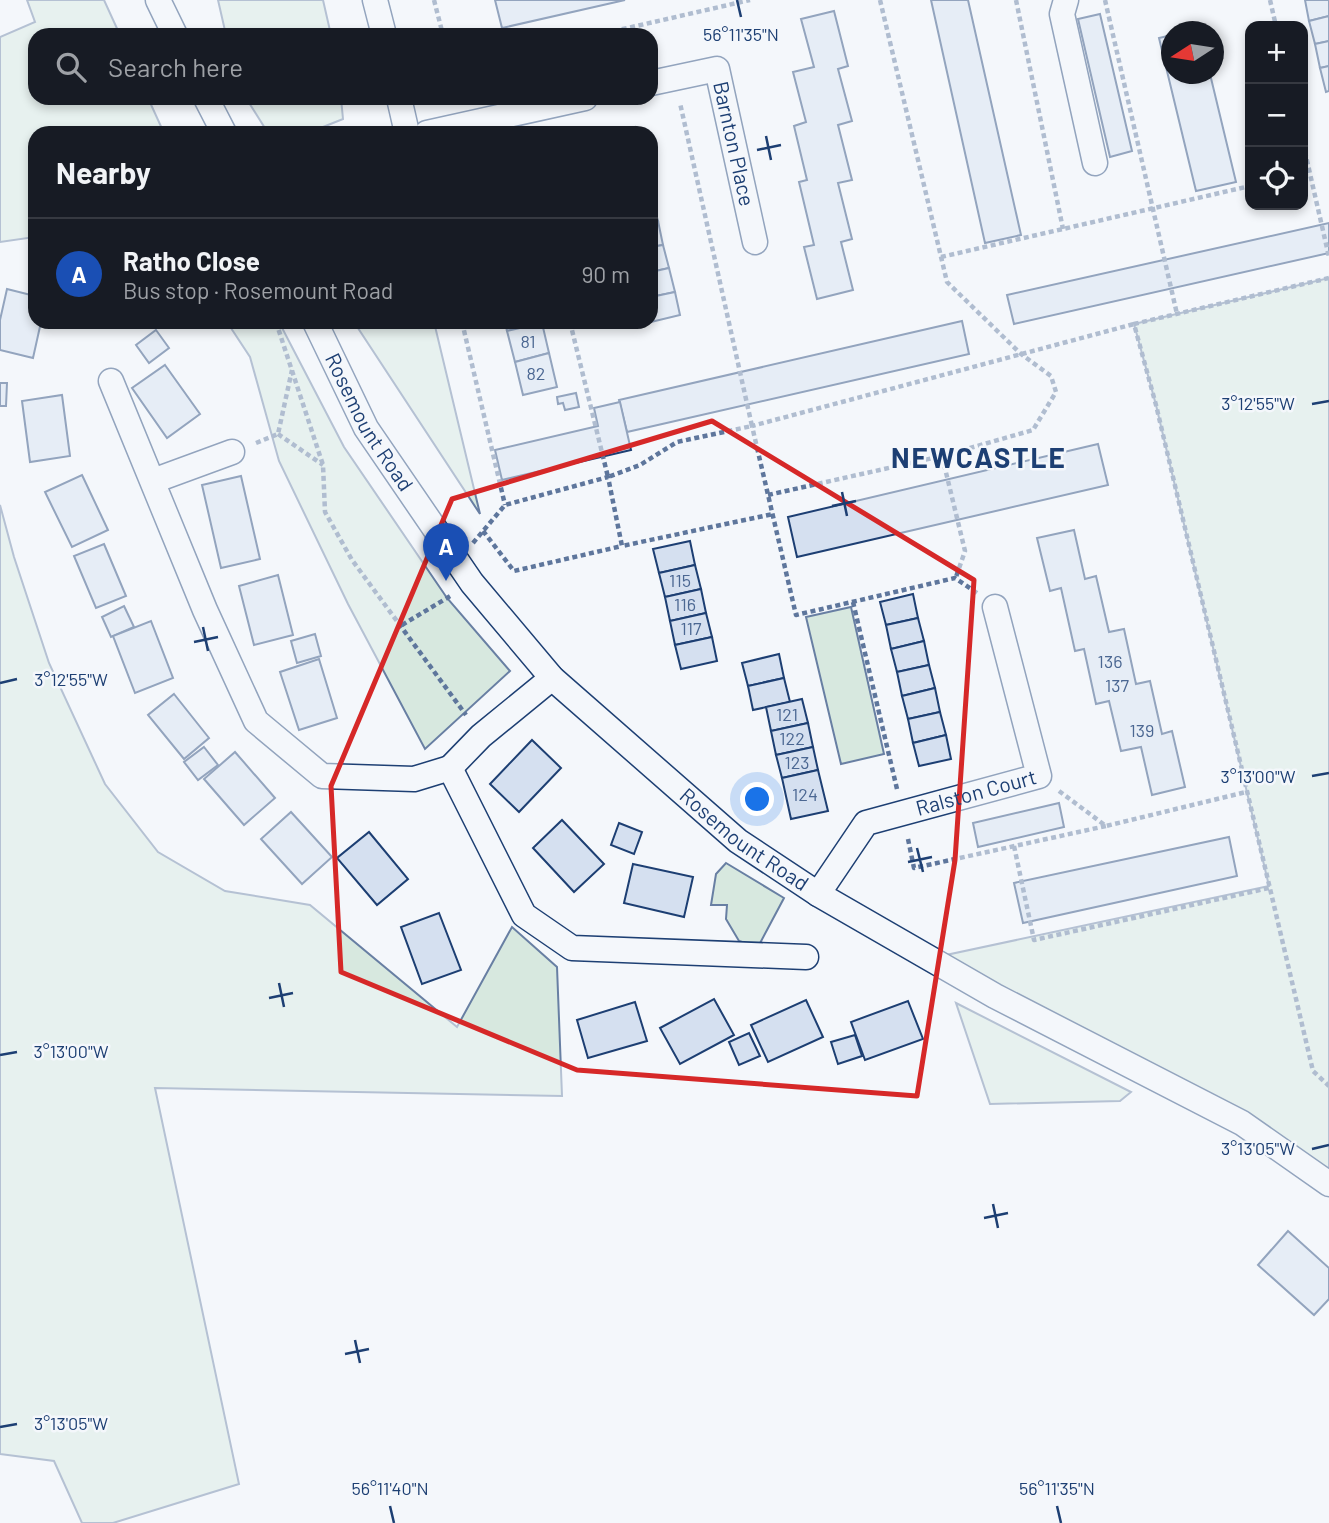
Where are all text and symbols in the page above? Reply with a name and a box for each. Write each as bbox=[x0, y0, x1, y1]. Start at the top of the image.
north arrow bbox=[1161, 21, 1224, 84]
map controls bbox=[1245, 21, 1308, 210]
button: + bbox=[1245, 21, 1308, 84]
text: 56°11'35"N bbox=[703, 23, 779, 45]
search box bbox=[28, 28, 658, 105]
icon: search bbox=[52, 48, 90, 86]
text: Search here bbox=[108, 51, 243, 82]
street label: Barnton Place bbox=[709, 79, 761, 208]
button: − bbox=[1245, 84, 1308, 147]
button: locate bbox=[1245, 147, 1308, 210]
text: Nearby bbox=[56, 154, 151, 190]
text: Ratho Close bbox=[123, 245, 260, 276]
text: A bbox=[71, 260, 87, 288]
text: 90 m bbox=[581, 260, 630, 288]
text: Bus stop · Rosemount Road bbox=[123, 276, 393, 304]
house number: 81 bbox=[520, 330, 536, 352]
street label: Rosemount Road bbox=[321, 349, 419, 495]
house number: 82 bbox=[526, 362, 546, 384]
text: 3°12'55"W bbox=[1221, 392, 1295, 414]
district label: NEWCASTLE bbox=[891, 440, 1067, 474]
pin: A bbox=[423, 523, 469, 581]
house number: 115 bbox=[669, 569, 691, 591]
house number: 116 bbox=[674, 593, 696, 615]
house number: 117 bbox=[680, 617, 702, 639]
house number: 136 bbox=[1098, 650, 1122, 672]
text: 3°12'55"W bbox=[34, 668, 108, 690]
house number: 137 bbox=[1105, 674, 1130, 696]
house number: 121 bbox=[776, 703, 798, 725]
house number: 139 bbox=[1130, 719, 1154, 741]
house number: 122 bbox=[779, 727, 805, 749]
house number: 123 bbox=[784, 751, 810, 773]
street label: Ralston Court bbox=[913, 763, 1039, 820]
text: 3°13'00"W bbox=[1221, 765, 1296, 787]
street label: Rosemount Road bbox=[675, 782, 814, 895]
your location bbox=[740, 782, 774, 816]
house number: 124 bbox=[792, 783, 818, 805]
text: 3°13'00"W bbox=[34, 1040, 109, 1062]
text: 3°13'05"W bbox=[1221, 1137, 1295, 1159]
text: 3°13'05"W bbox=[34, 1412, 108, 1434]
text: 56°11'40"N bbox=[351, 1477, 429, 1499]
text: 56°11'35"N bbox=[1019, 1477, 1095, 1499]

